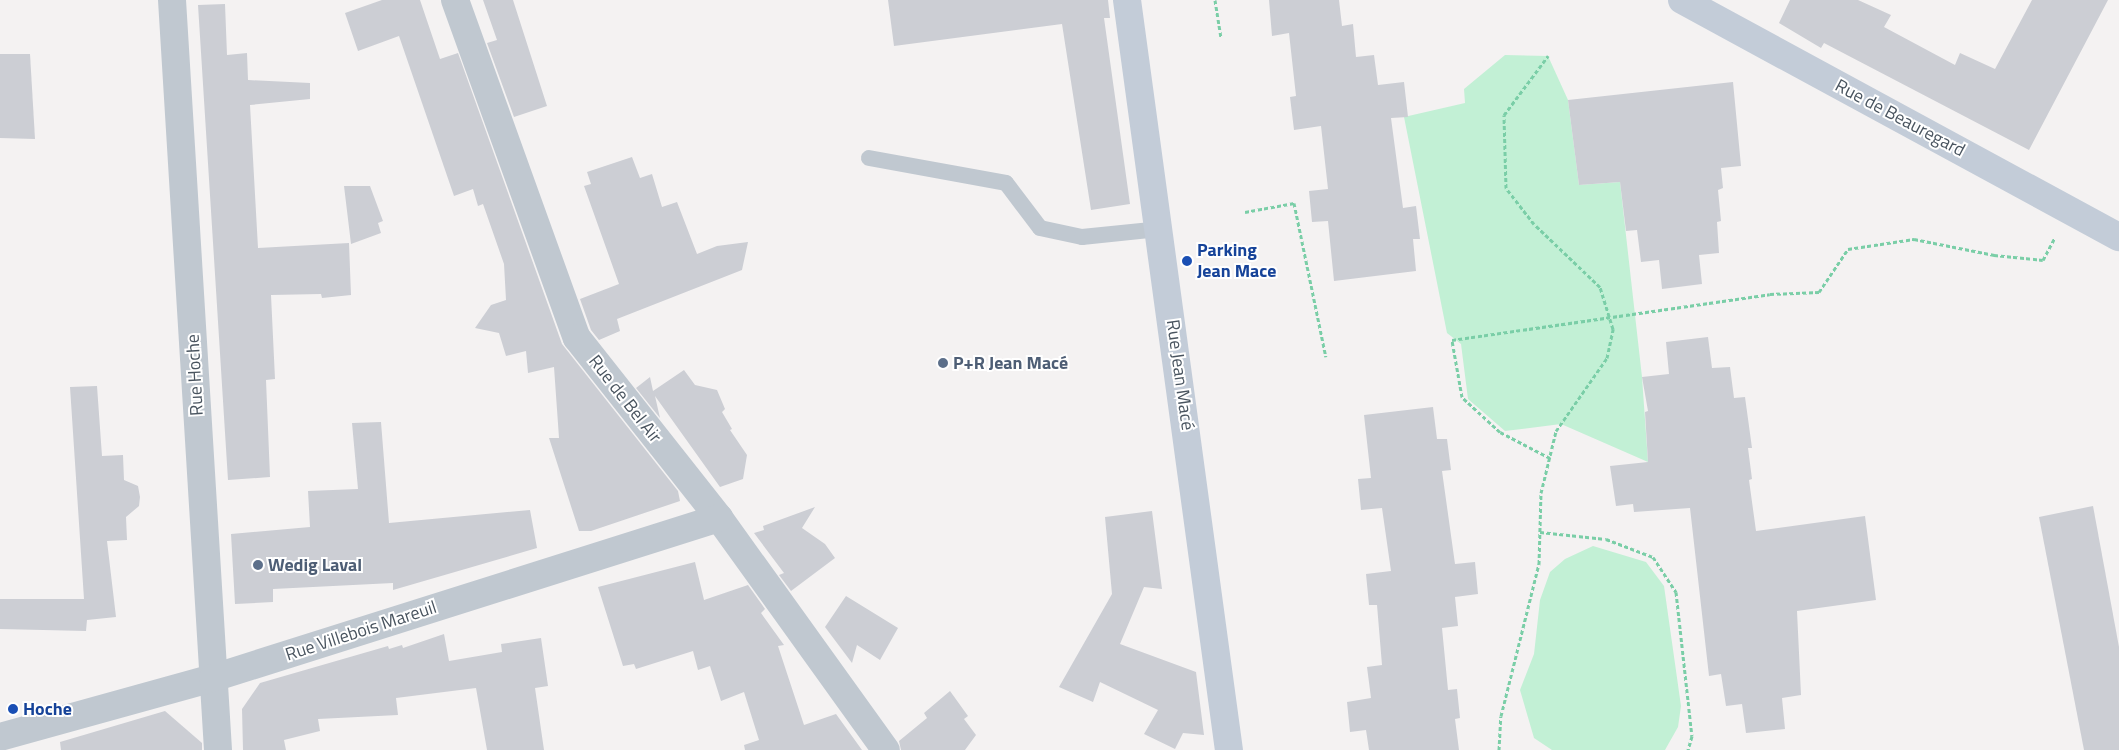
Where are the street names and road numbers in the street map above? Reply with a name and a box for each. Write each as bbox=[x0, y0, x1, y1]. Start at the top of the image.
street label: Rue de Beauregard bbox=[1831, 75, 1969, 161]
street label: Rue Jean Macé bbox=[1162, 318, 1198, 432]
street label: Rue Hoche bbox=[182, 334, 208, 416]
street label: Rue de Bel Air bbox=[584, 351, 666, 447]
street label: Rue Villebois Mareuil bbox=[283, 596, 439, 666]

